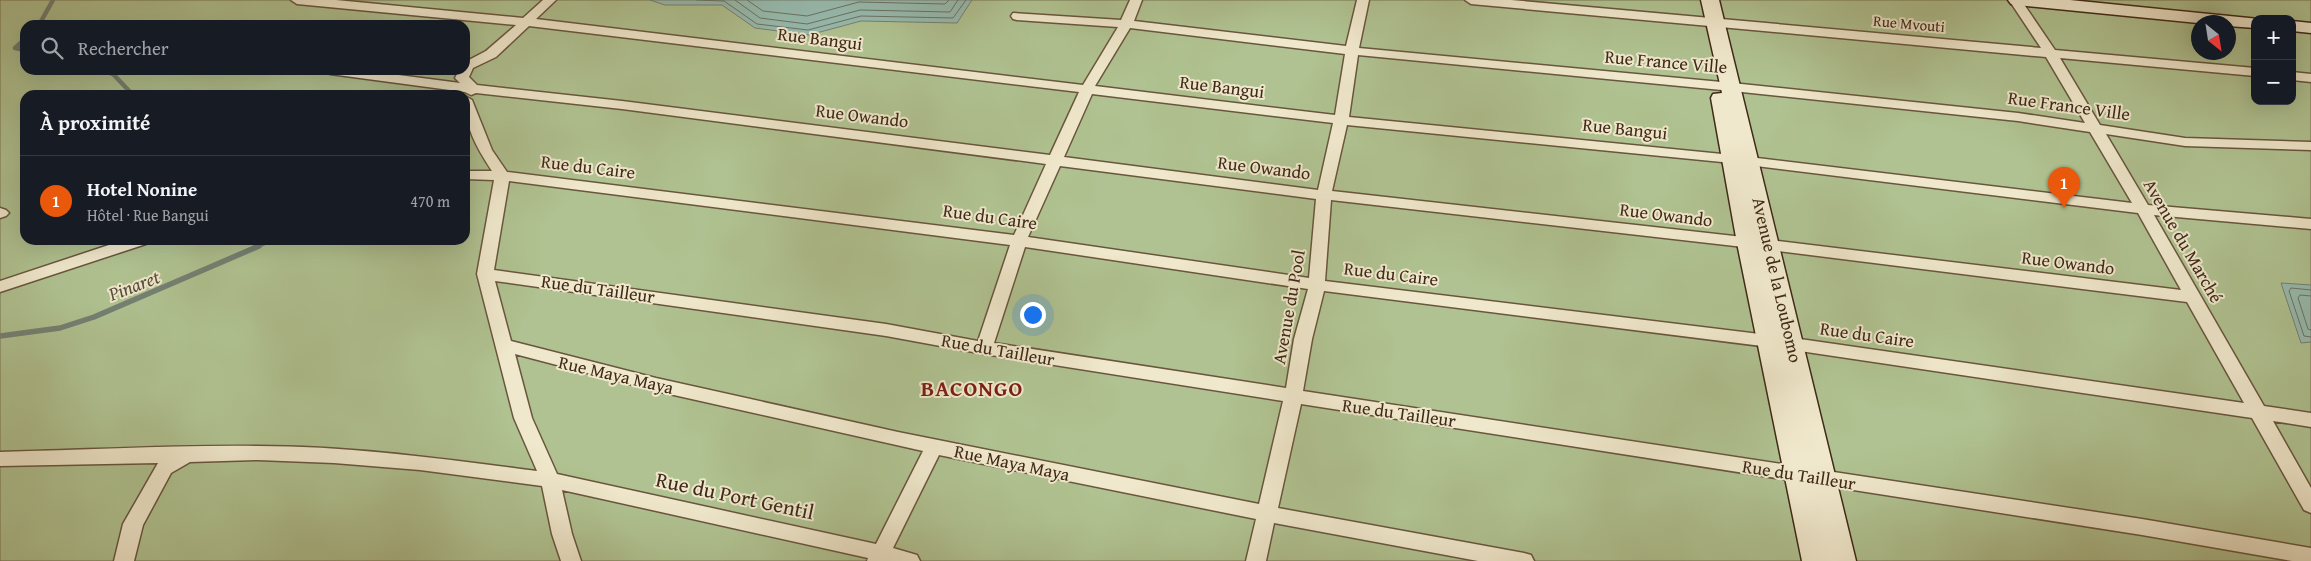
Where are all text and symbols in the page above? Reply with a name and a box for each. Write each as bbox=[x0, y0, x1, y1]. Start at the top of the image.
street label: Rue Mvouti bbox=[1872, 10, 1946, 37]
north arrow bbox=[2191, 15, 2236, 60]
map controls bbox=[2251, 15, 2296, 105]
button: + bbox=[2251, 15, 2296, 60]
search box bbox=[20, 20, 470, 75]
street label: Rue Bangui bbox=[776, 20, 864, 57]
icon: search bbox=[38, 34, 66, 62]
text: Rechercher bbox=[78, 34, 169, 62]
street label: Rue France Ville bbox=[1604, 43, 1728, 80]
button: − bbox=[2251, 60, 2296, 105]
street label: Rue Bangui bbox=[1178, 68, 1266, 105]
street label: Rue France Ville bbox=[2006, 84, 2132, 127]
street label: Rue Owando bbox=[814, 96, 910, 135]
text: À proximité bbox=[40, 107, 150, 138]
street label: Rue Bangui bbox=[1581, 111, 1669, 146]
street label: Rue du Caire bbox=[539, 147, 637, 186]
street label: Rue Owando bbox=[1216, 148, 1312, 187]
pin: 1 bbox=[2048, 167, 2080, 208]
street label: Avenue du Marché bbox=[2137, 174, 2230, 308]
text: Hotel Nonine bbox=[87, 175, 197, 203]
text: 1 bbox=[52, 189, 60, 213]
text: 470 m bbox=[410, 189, 450, 213]
street label: Rue Owando bbox=[1618, 195, 1714, 234]
street label: Avenue de la Loubomo bbox=[1745, 195, 1810, 365]
street label: Rue du Caire bbox=[941, 197, 1039, 236]
text: Hôtel · Rue Bangui bbox=[87, 203, 209, 227]
street label: Rue Owando bbox=[2020, 243, 2116, 282]
street label: Avenue du Pool bbox=[1265, 248, 1312, 366]
street label: Rue du Caire bbox=[1342, 254, 1440, 293]
water label: Pinaret bbox=[103, 262, 165, 308]
street label: Rue du Tailleur bbox=[540, 267, 657, 310]
your location bbox=[1020, 302, 1046, 328]
street label: Rue du Caire bbox=[1818, 315, 1916, 354]
street label: Rue du Tailleur bbox=[939, 326, 1057, 373]
street label: Rue Maya Maya bbox=[556, 348, 677, 401]
district label: BACONGO bbox=[921, 372, 1023, 404]
street label: Rue du Tailleur bbox=[1341, 391, 1458, 434]
street label: Rue Maya Maya bbox=[952, 437, 1073, 488]
street label: Rue du Tailleur bbox=[1740, 452, 1858, 497]
street label: Rue du Port Gentil bbox=[653, 464, 817, 527]

